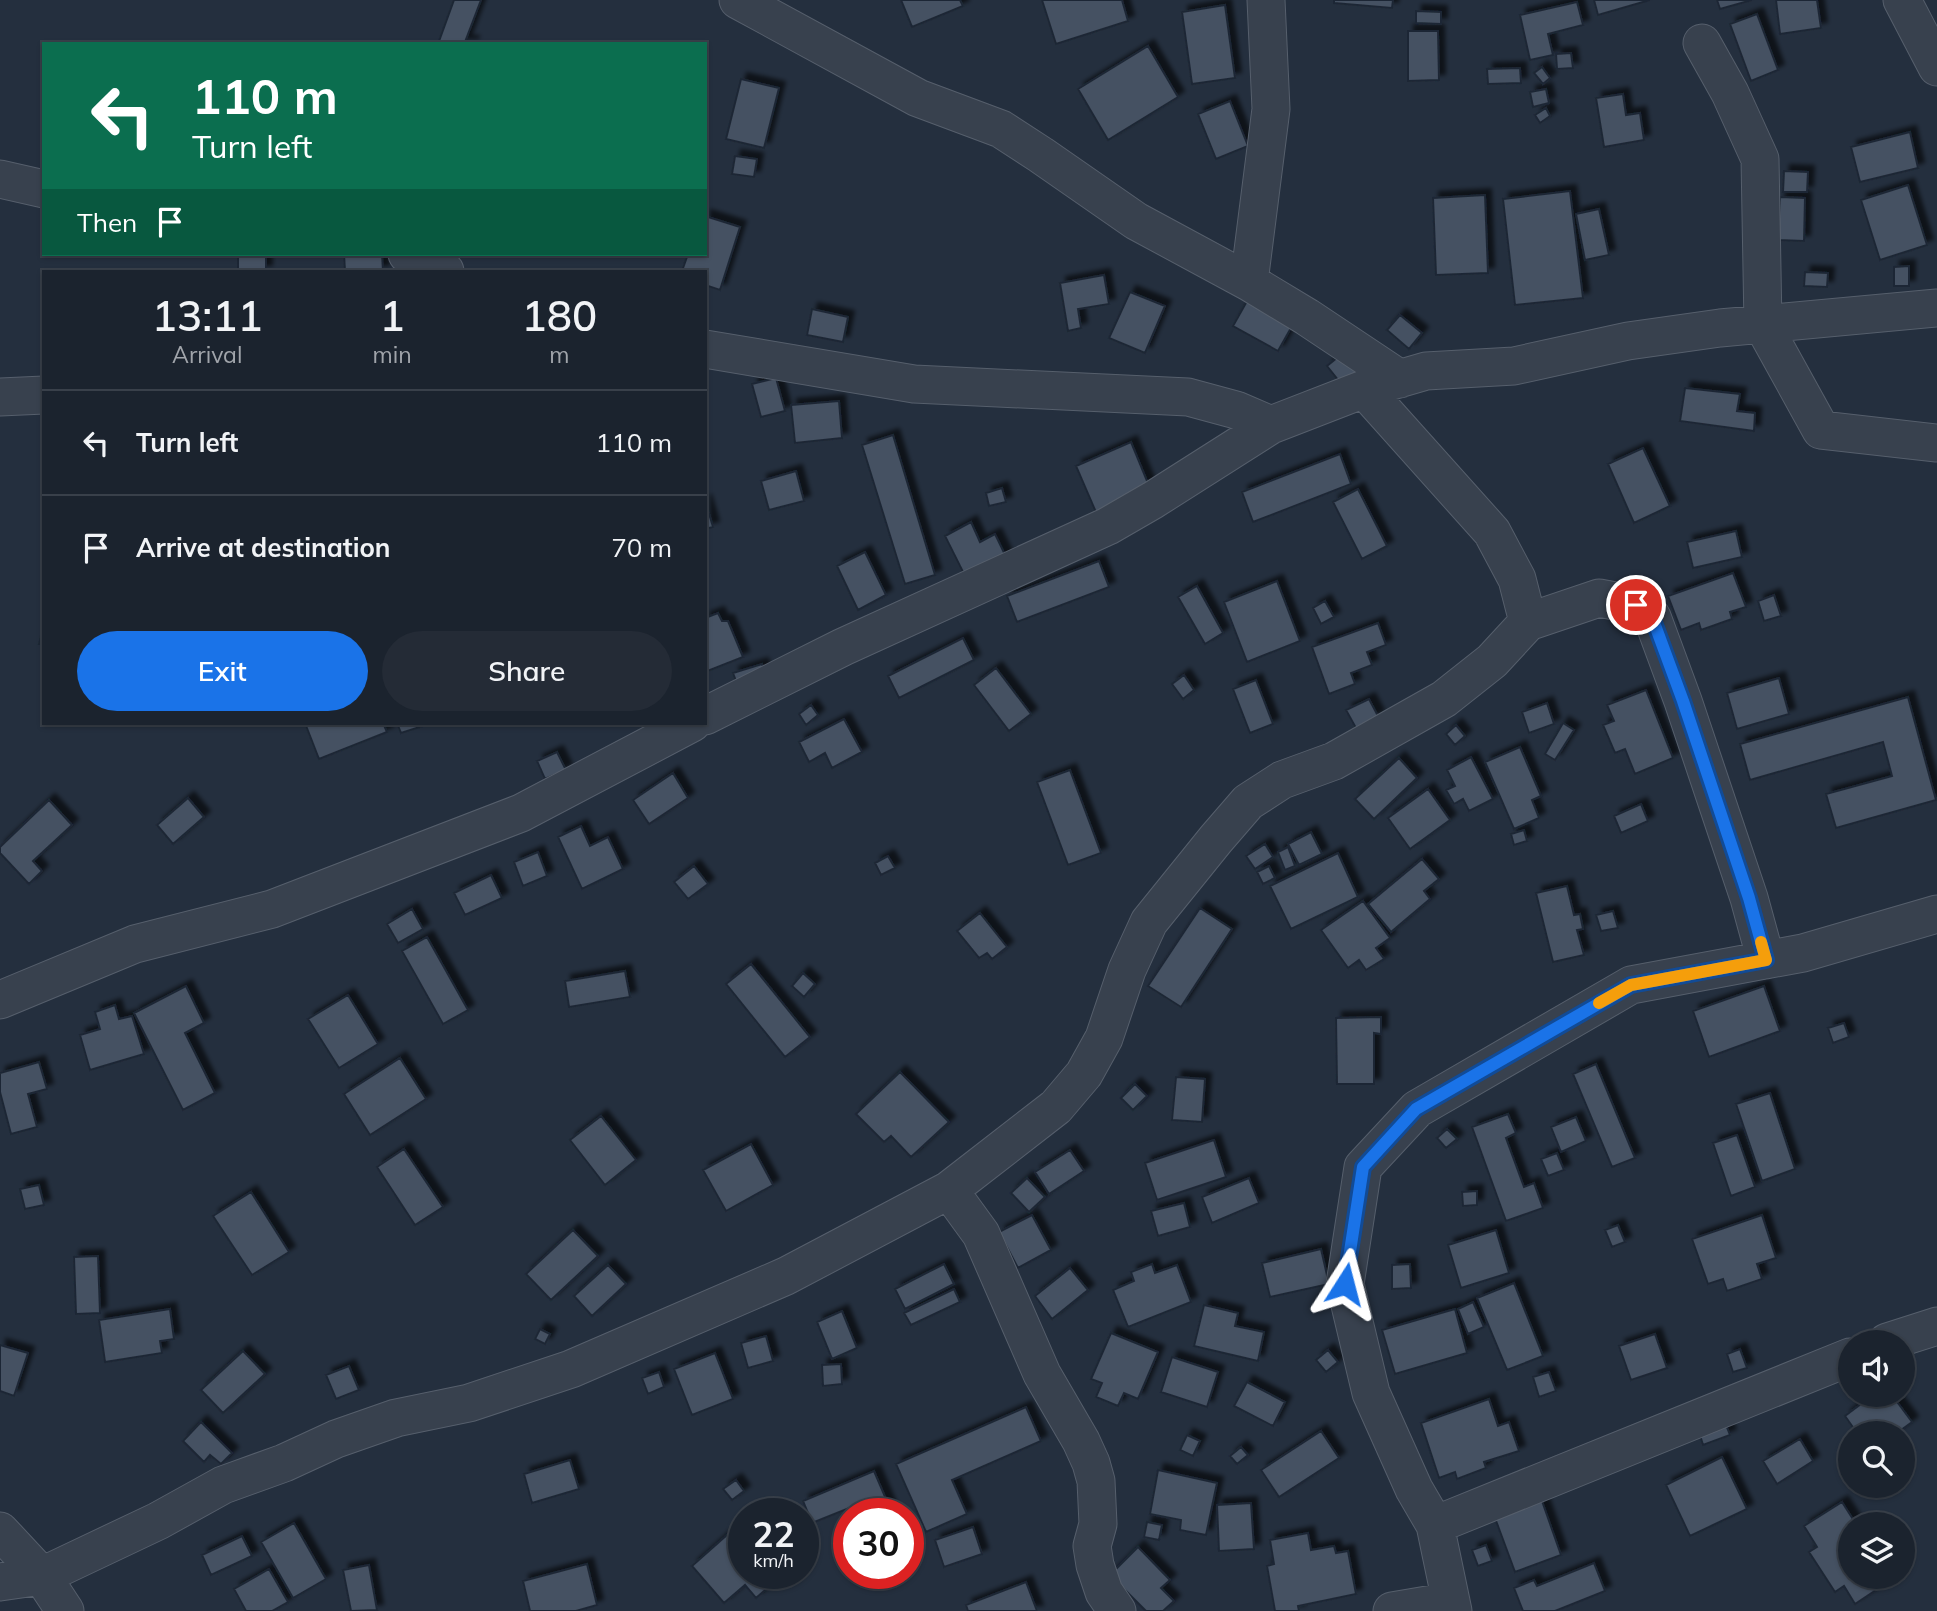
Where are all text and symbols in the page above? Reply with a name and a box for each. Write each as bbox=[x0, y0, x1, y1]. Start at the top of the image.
text: 110 m bbox=[192, 65, 338, 126]
icon: left bbox=[77, 70, 168, 161]
text: Turn left bbox=[192, 126, 312, 166]
icon: arrive bbox=[151, 203, 189, 241]
text: Then bbox=[77, 206, 137, 239]
text: 13:11 bbox=[152, 289, 263, 342]
text: 1 bbox=[379, 289, 405, 342]
text: 180 bbox=[522, 289, 597, 342]
text: Arrival bbox=[172, 340, 242, 369]
text: min bbox=[372, 340, 412, 369]
text: m bbox=[549, 340, 569, 369]
icon: left bbox=[77, 424, 115, 462]
text: Turn left bbox=[136, 426, 238, 459]
text: 110 m bbox=[596, 426, 672, 459]
icon: arrive bbox=[77, 529, 115, 567]
text: Arrive at destination bbox=[136, 531, 391, 564]
text: 70 m bbox=[611, 531, 672, 564]
pin bbox=[1606, 575, 1666, 635]
icon: arrive bbox=[1617, 586, 1655, 624]
button: Exit bbox=[77, 631, 368, 711]
button: Share bbox=[382, 631, 672, 711]
position arrow bbox=[1308, 1247, 1382, 1321]
map controls bbox=[1838, 1330, 1915, 1589]
button: sound bbox=[1838, 1330, 1915, 1407]
button: search bbox=[1838, 1421, 1915, 1498]
speed limit sign: 30 bbox=[833, 1498, 924, 1589]
text: 22 bbox=[752, 1512, 795, 1556]
button: layers bbox=[1838, 1512, 1915, 1589]
text: km/h bbox=[753, 1549, 794, 1572]

